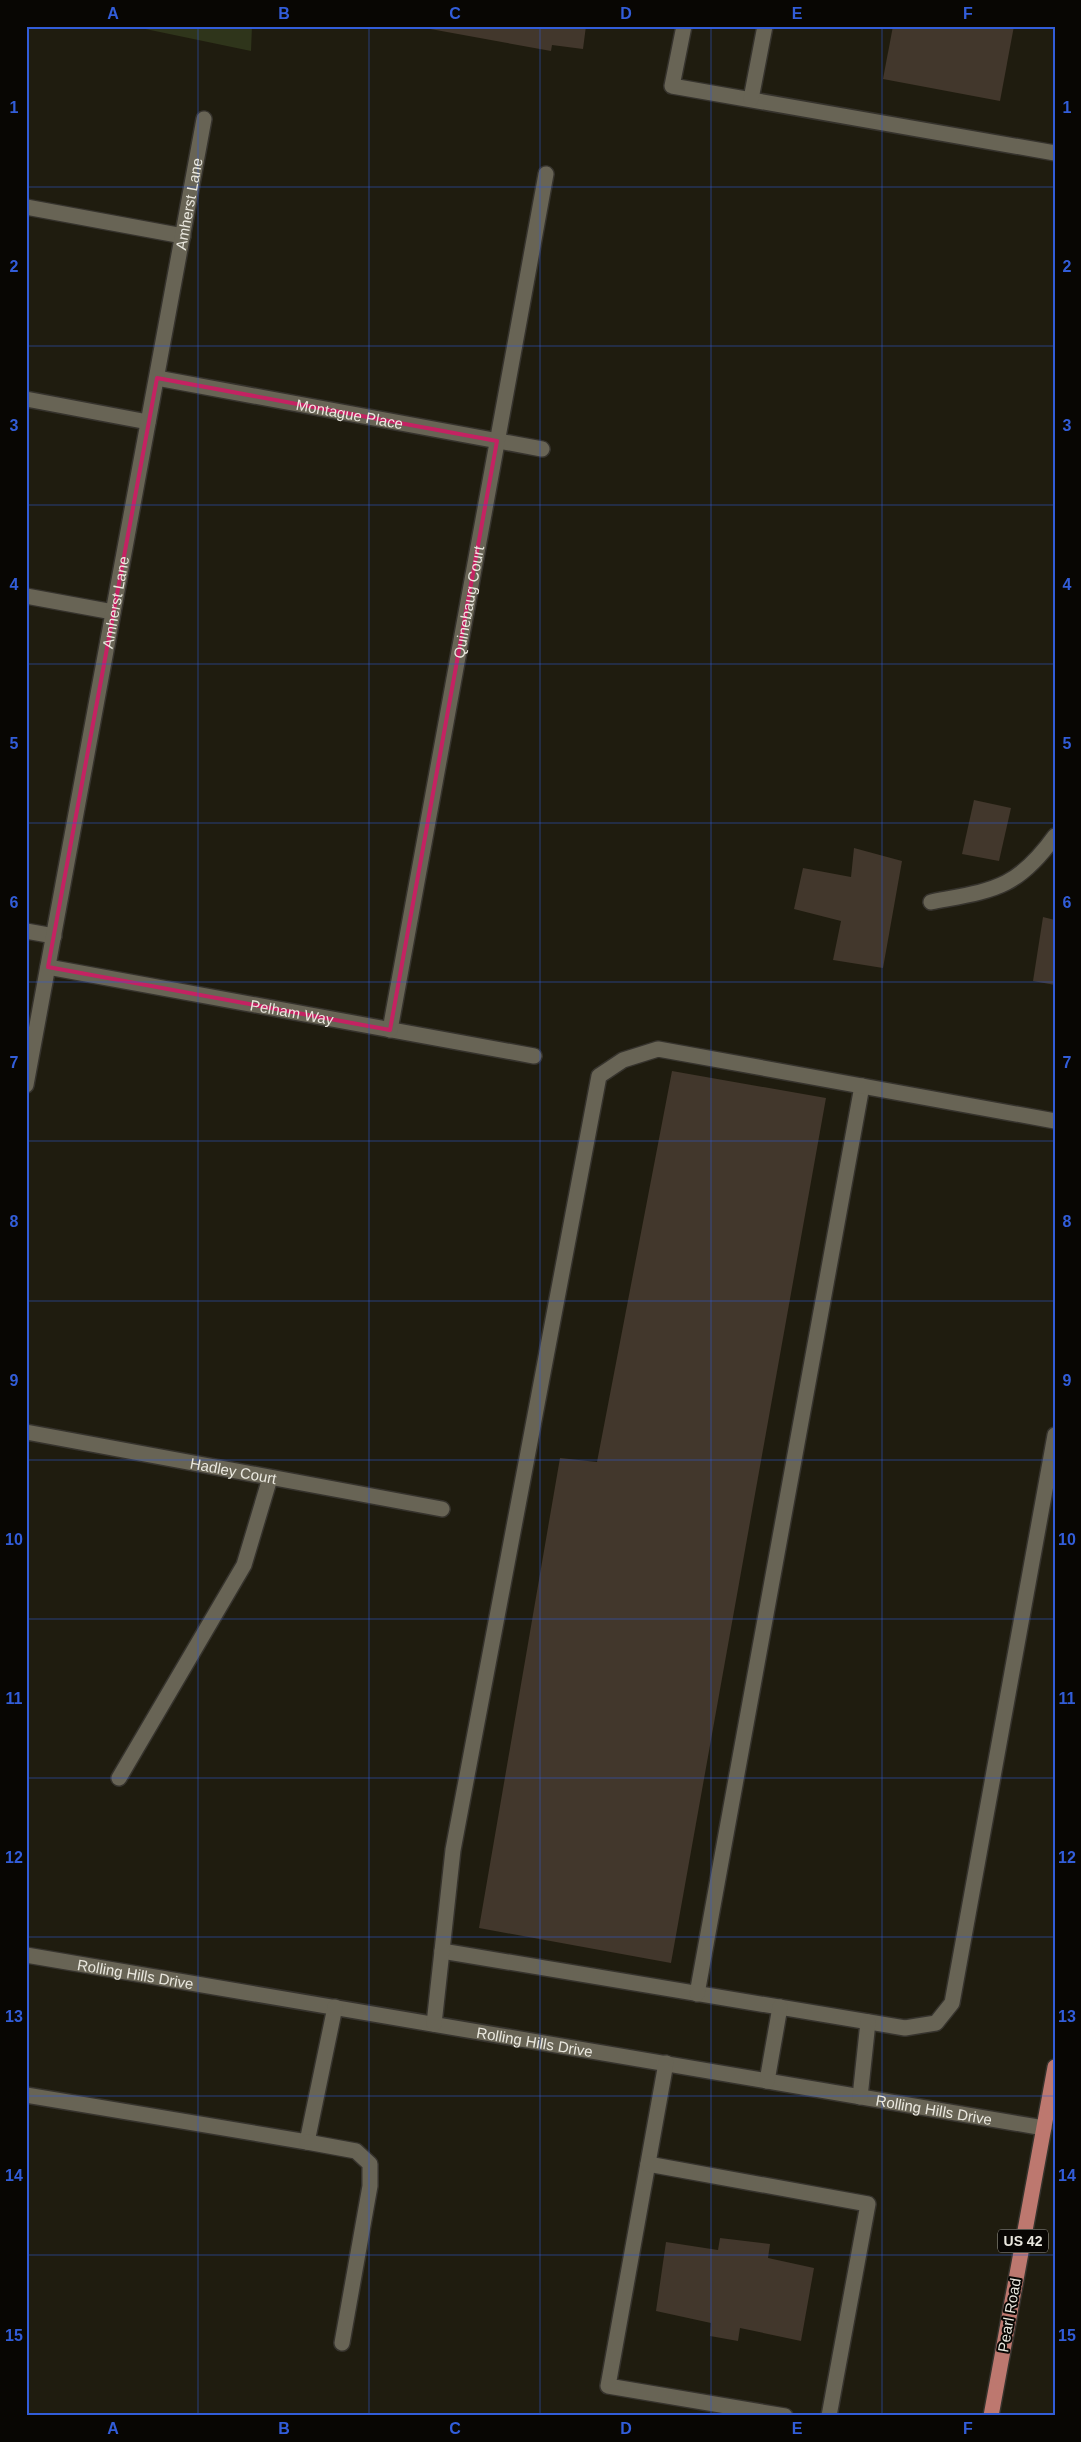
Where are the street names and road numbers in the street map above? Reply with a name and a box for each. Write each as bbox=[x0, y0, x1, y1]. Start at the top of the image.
street label: Amherst Lane bbox=[172, 156, 205, 251]
street label: Montague Place bbox=[295, 395, 405, 432]
street label: Quinebaug Court bbox=[449, 543, 487, 660]
street label: Amherst Lane bbox=[98, 555, 132, 650]
street label: Pelham Way bbox=[249, 996, 336, 1028]
street label: Hadley Court bbox=[189, 1454, 279, 1487]
street label: Rolling Hills Drive bbox=[76, 1955, 195, 1992]
street label: Rolling Hills Drive bbox=[475, 2023, 594, 2060]
street label: Rolling Hills Drive bbox=[875, 2091, 993, 2128]
road number: US 42 bbox=[998, 2230, 1048, 2252]
street label: Pearl Road bbox=[994, 2277, 1024, 2353]

